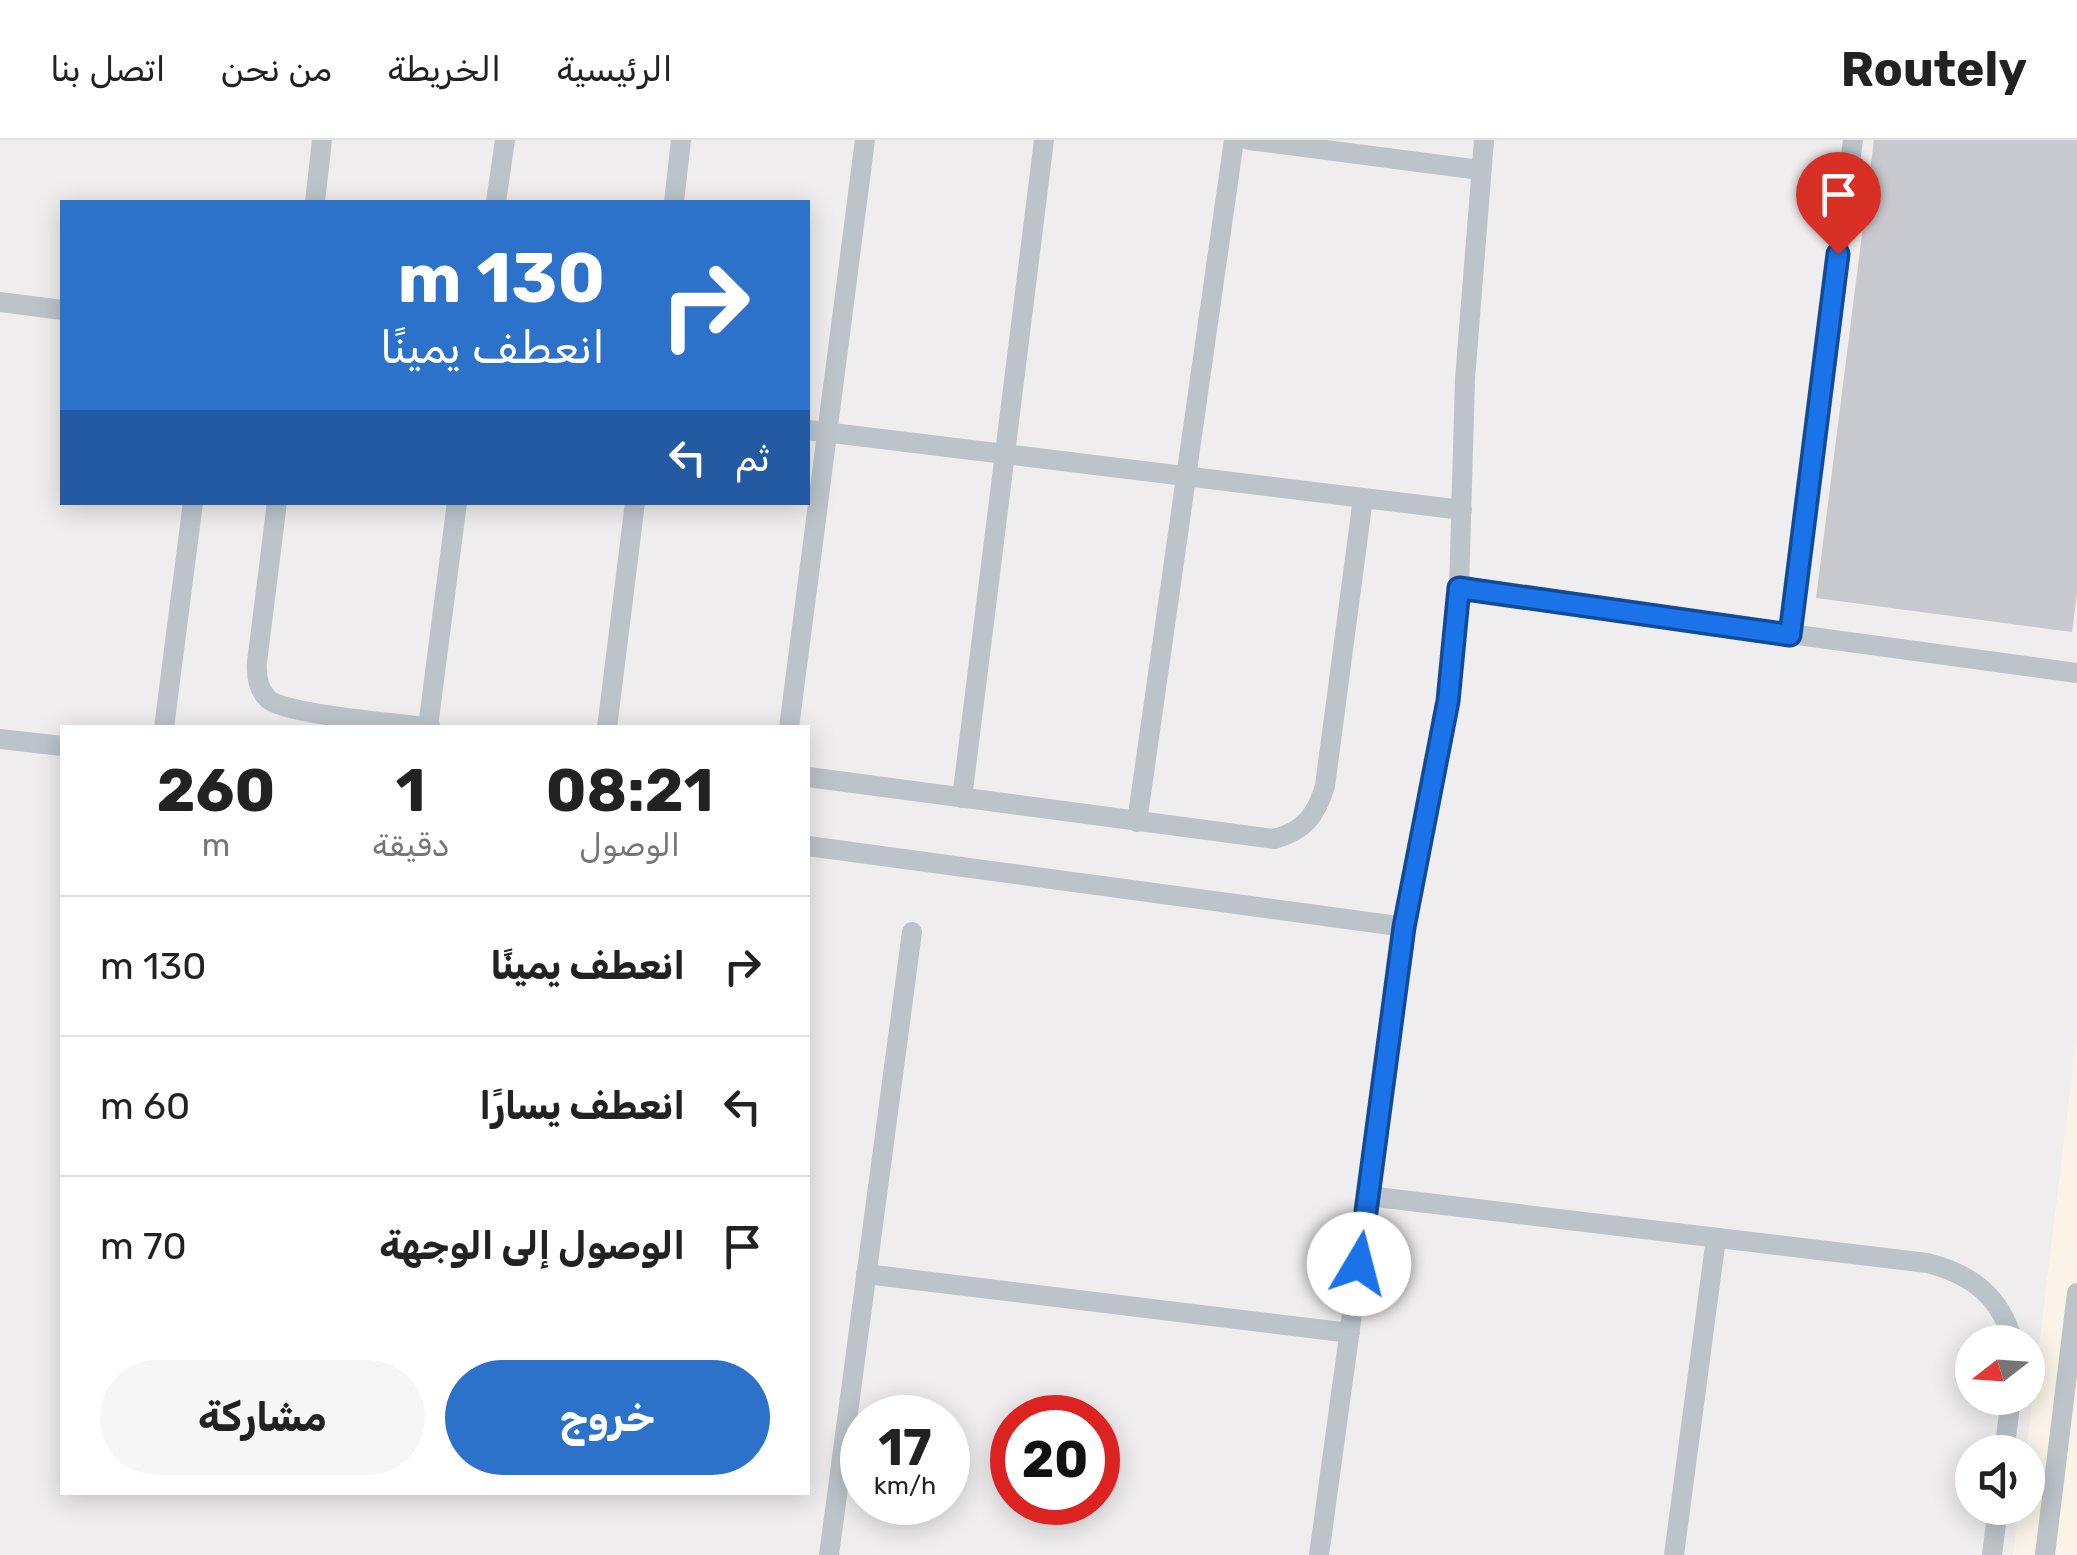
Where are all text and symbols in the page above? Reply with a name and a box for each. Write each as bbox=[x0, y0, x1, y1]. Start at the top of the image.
text: Routely bbox=[1841, 41, 2027, 98]
text: اتصل بنا bbox=[50, 48, 166, 90]
text: من نحن bbox=[221, 48, 332, 90]
text: الخريطة bbox=[387, 48, 501, 90]
text: الرئيسية bbox=[556, 48, 673, 90]
pin bbox=[1796, 152, 1881, 255]
icon: arrive bbox=[1811, 167, 1866, 222]
text: 130 m bbox=[397, 237, 605, 320]
icon: right bbox=[640, 240, 770, 370]
text: انعطف يمينًا bbox=[380, 321, 605, 374]
icon: left bbox=[660, 430, 715, 485]
text: ثم bbox=[735, 435, 770, 481]
text: 260 bbox=[157, 755, 275, 826]
text: 1 bbox=[396, 755, 425, 826]
text: 08:21 bbox=[546, 755, 714, 826]
text: m bbox=[202, 826, 230, 864]
text: دقيقة bbox=[372, 826, 449, 864]
text: الوصول bbox=[579, 826, 680, 864]
icon: right bbox=[715, 939, 770, 994]
text: 130 m bbox=[100, 943, 206, 989]
text: انعطف يمينًا bbox=[490, 943, 685, 989]
icon: left bbox=[715, 1079, 770, 1134]
text: 60 m bbox=[100, 1083, 190, 1129]
text: انعطف يسارًا bbox=[479, 1083, 685, 1129]
position arrow bbox=[1307, 1212, 1411, 1316]
icon: arrive bbox=[715, 1219, 770, 1274]
text: 70 m bbox=[100, 1223, 187, 1269]
text: الوصول إلى الوجهة bbox=[379, 1223, 685, 1269]
north arrow bbox=[1955, 1325, 2045, 1415]
map controls bbox=[1955, 1325, 2045, 1525]
button: مشاركة bbox=[100, 1360, 425, 1475]
button: خروج bbox=[445, 1360, 770, 1475]
speed limit sign: 20 bbox=[990, 1395, 1120, 1525]
text: 17 bbox=[878, 1418, 932, 1478]
button: sound bbox=[1955, 1435, 2045, 1525]
text: km/h bbox=[874, 1471, 936, 1500]

